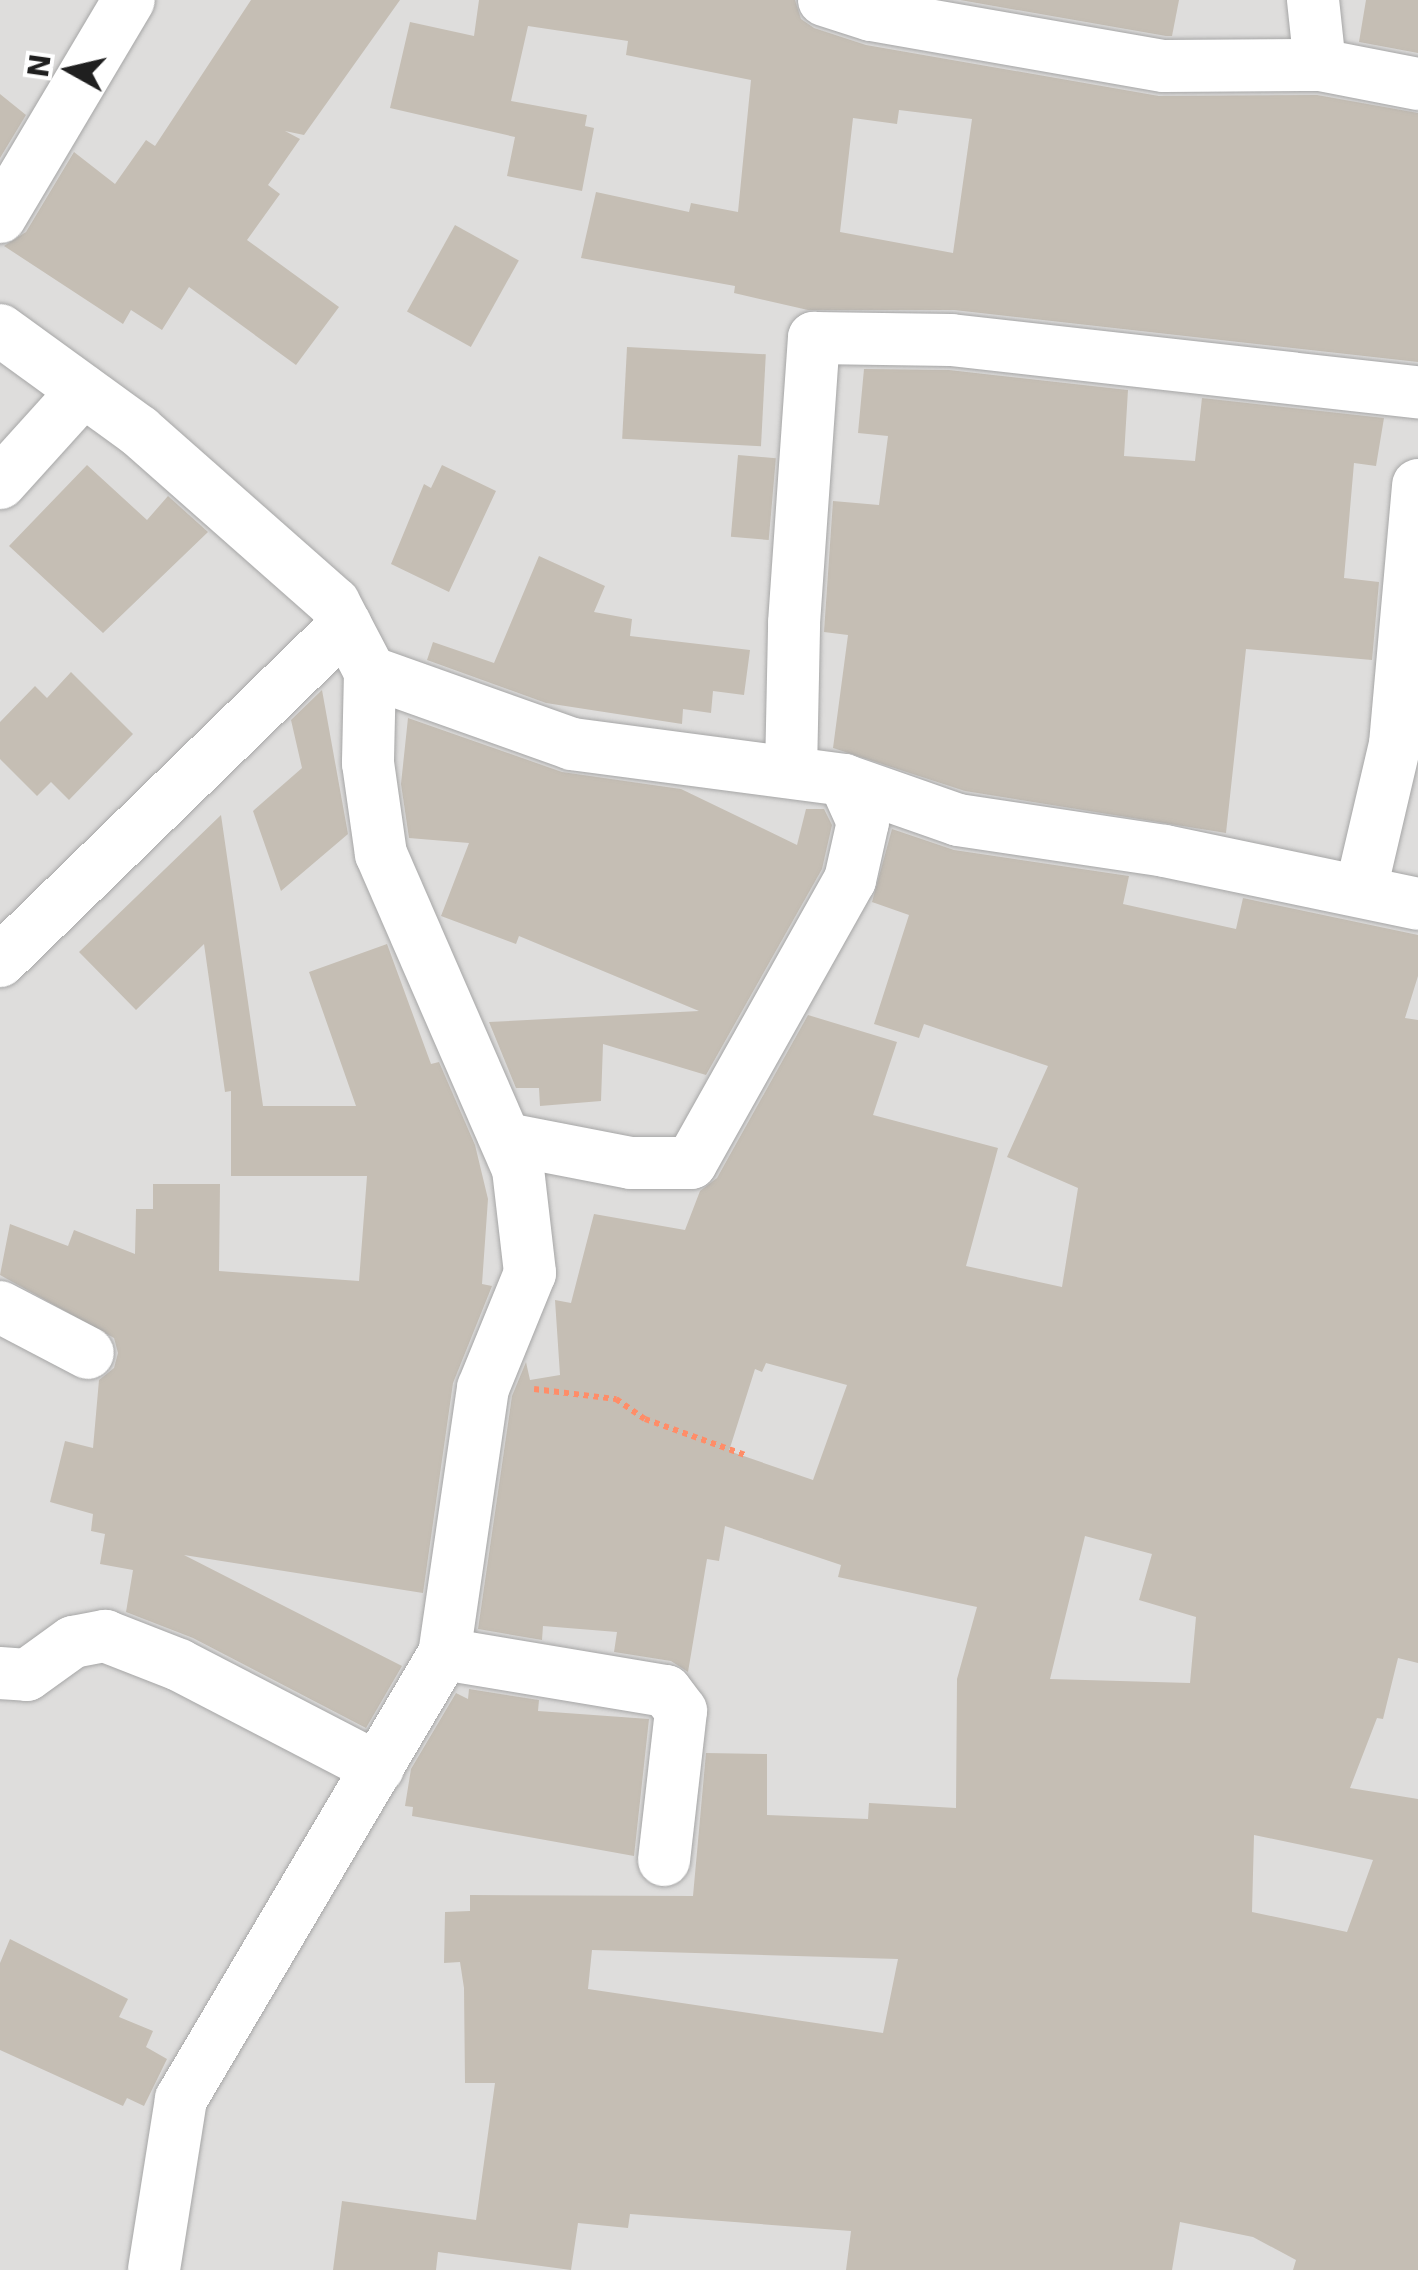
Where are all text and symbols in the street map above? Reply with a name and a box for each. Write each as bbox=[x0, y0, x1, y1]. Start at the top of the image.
north arrow bbox=[20, 20, 120, 120]
text: N bbox=[22, 52, 58, 80]

